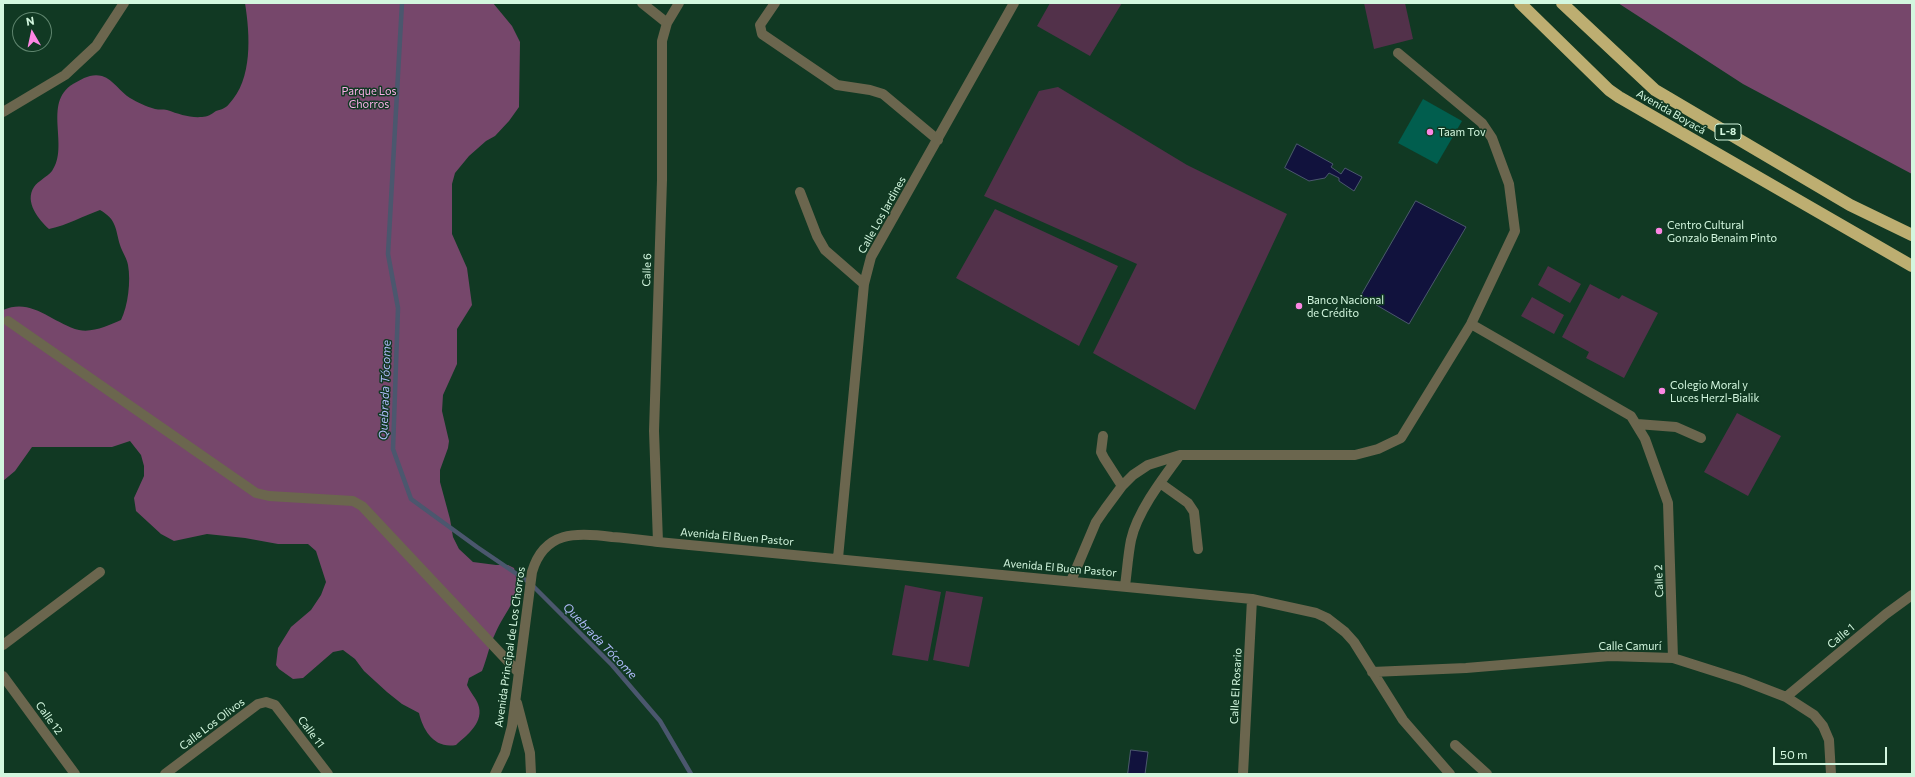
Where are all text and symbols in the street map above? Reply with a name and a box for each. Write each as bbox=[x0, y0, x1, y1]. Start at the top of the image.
north arrow bbox=[12, 12, 52, 52]
text: N bbox=[25, 14, 35, 28]
park label: Parque Los Chorros bbox=[341, 84, 397, 110]
street label: Avenida Boyacá bbox=[1634, 87, 1708, 137]
road number: L-8 bbox=[1715, 124, 1741, 140]
place label: Taam Tov bbox=[1438, 125, 1486, 139]
marker: Taam Tov bbox=[1425, 127, 1435, 137]
street label: Calle Los Jardines bbox=[855, 174, 909, 256]
place label: Centro Cultural Gonzalo Benaim Pinto bbox=[1667, 218, 1777, 244]
marker: Centro Cultural Gonzalo Benaim Pinto bbox=[1654, 226, 1664, 236]
street label: Calle 6 bbox=[640, 253, 654, 287]
place label: Banco Nacional de Crédito bbox=[1307, 293, 1384, 319]
marker: Banco Nacional de Crédito bbox=[1294, 301, 1304, 311]
water label: Quebrada Tócome bbox=[376, 340, 394, 440]
place label: Colegio Moral y Luces Herzl-Bialik bbox=[1670, 378, 1759, 404]
marker: Colegio Moral y Luces Herzl-Bialik bbox=[1657, 386, 1667, 396]
street label: Avenida El Buen Pastor bbox=[680, 525, 794, 549]
street label: Avenida El Buen Pastor bbox=[1003, 556, 1117, 580]
street label: Calle 2 bbox=[1652, 564, 1666, 598]
street label: Avenida Principal de Los Chorros bbox=[492, 566, 528, 728]
water label: Quebrada Tócome bbox=[560, 600, 640, 682]
street label: Calle 1 bbox=[1825, 621, 1857, 651]
street label: Calle Camurí bbox=[1598, 639, 1662, 653]
street label: Calle El Rosario bbox=[1227, 648, 1245, 724]
street label: Calle Los Olivos bbox=[177, 695, 247, 753]
street label: Calle 12 bbox=[33, 699, 65, 737]
street label: Calle 11 bbox=[295, 714, 327, 750]
scale bar bbox=[1775, 739, 1889, 765]
text: 50 m bbox=[1780, 747, 1808, 761]

